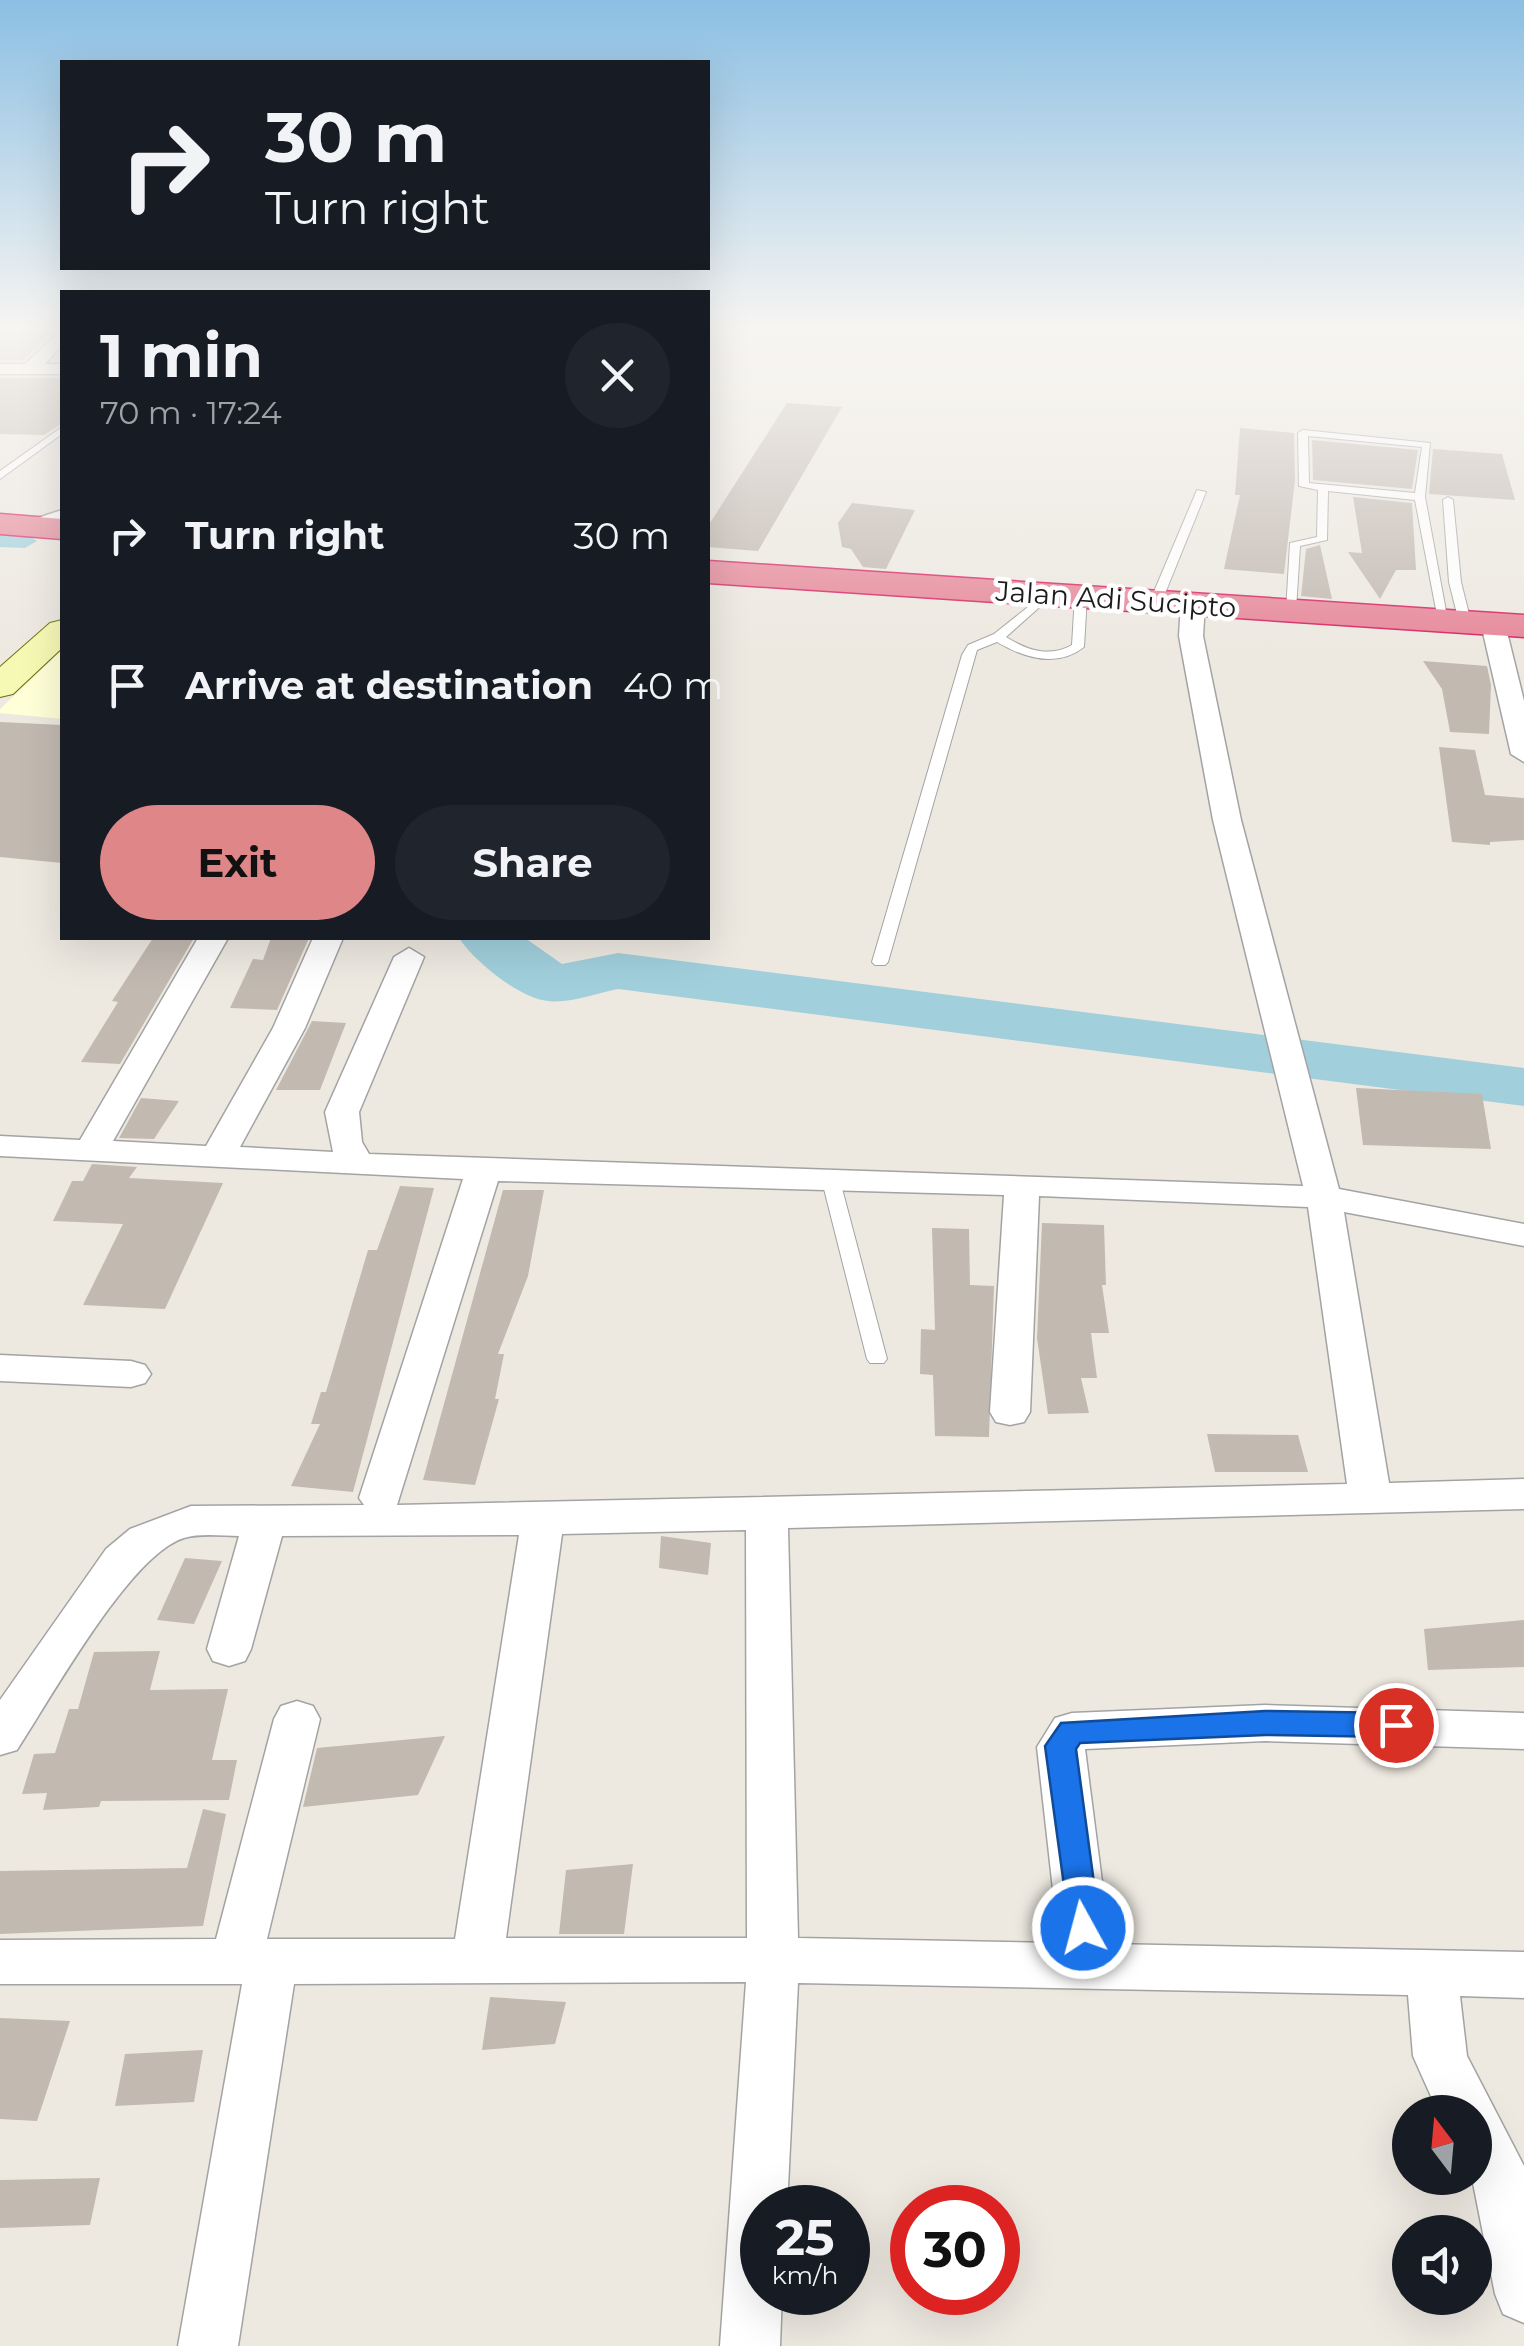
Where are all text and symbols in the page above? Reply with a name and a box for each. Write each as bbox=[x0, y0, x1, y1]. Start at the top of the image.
text: 30 m bbox=[265, 94, 447, 180]
icon: right bbox=[100, 100, 230, 230]
text: Turn right bbox=[265, 180, 490, 235]
text: 1 min bbox=[100, 319, 263, 392]
button: close bbox=[565, 323, 670, 428]
text: 70 m · 17:24 bbox=[100, 393, 282, 432]
icon: right bbox=[100, 508, 155, 563]
text: Turn right bbox=[185, 512, 384, 559]
text: 30 m bbox=[573, 512, 670, 559]
street label: Jalan Adi Sucipto bbox=[994, 574, 1237, 624]
icon: arrive bbox=[100, 658, 155, 713]
text: Arrive at destination bbox=[185, 662, 593, 709]
text: 40 m bbox=[623, 662, 723, 709]
button: Exit bbox=[100, 805, 375, 920]
button: Share bbox=[395, 805, 670, 920]
pin bbox=[1354, 1683, 1439, 1768]
icon: arrive bbox=[1369, 1698, 1424, 1753]
position arrow bbox=[1031, 1876, 1135, 1980]
north arrow bbox=[1392, 2095, 1492, 2195]
map controls bbox=[1392, 2095, 1492, 2315]
speed limit sign: 30 bbox=[890, 2185, 1020, 2315]
text: 25 bbox=[775, 2207, 835, 2268]
button: sound bbox=[1392, 2215, 1492, 2315]
text: km/h bbox=[772, 2260, 838, 2290]

